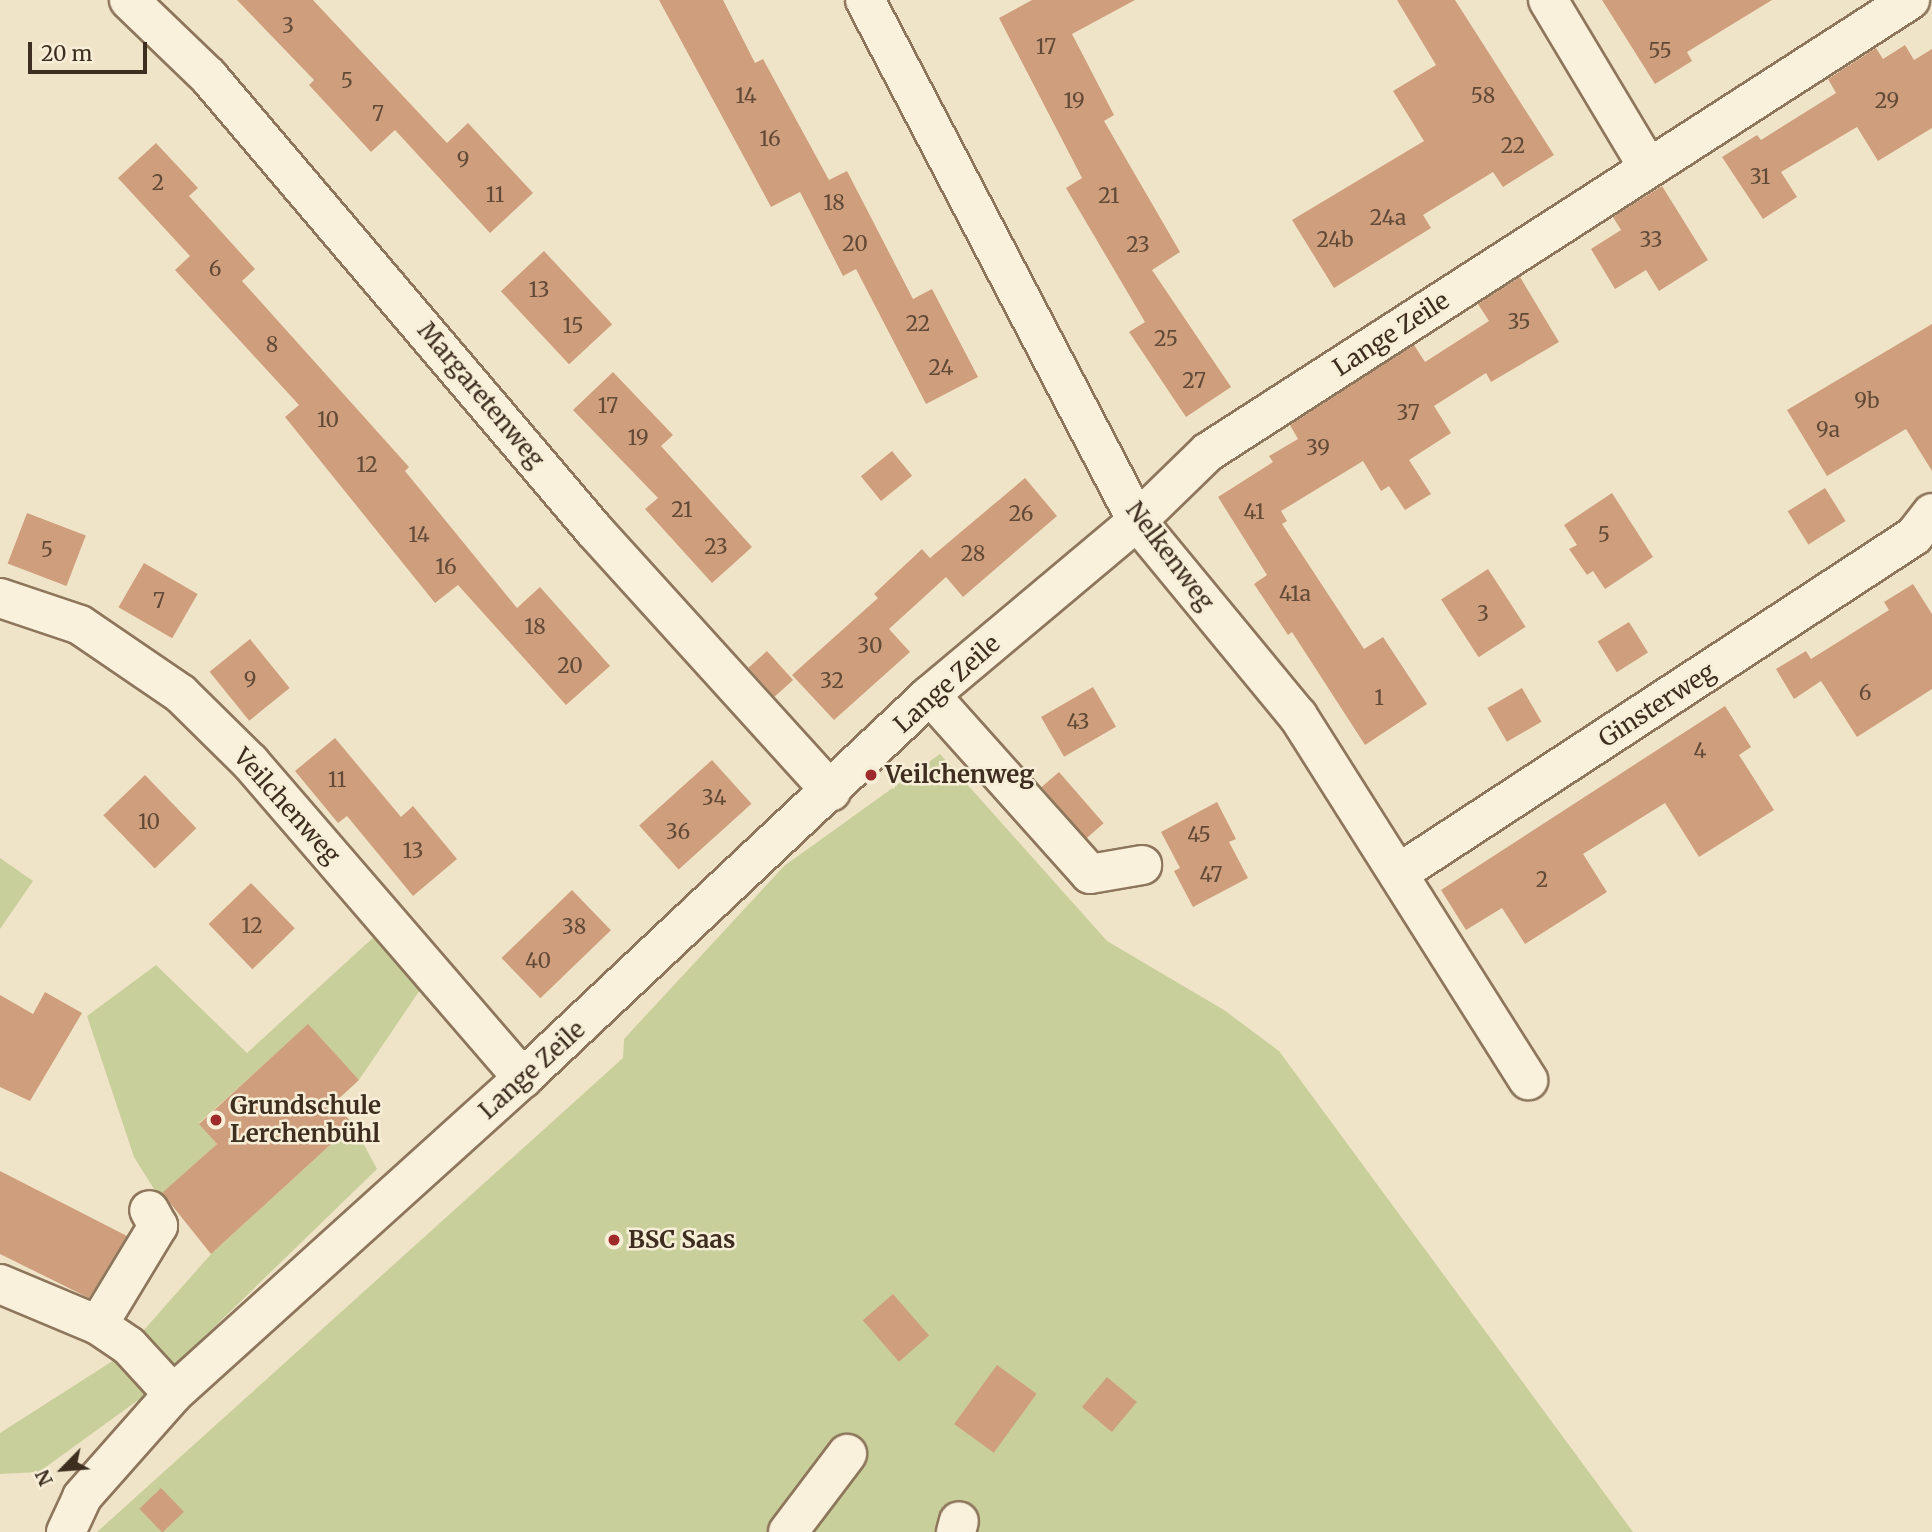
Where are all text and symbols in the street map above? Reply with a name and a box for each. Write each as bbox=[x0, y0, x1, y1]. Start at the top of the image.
house number: 3 bbox=[282, 13, 294, 39]
scale bar bbox=[32, 28, 150, 72]
house number: 17 bbox=[1036, 34, 1056, 60]
house number: 55 bbox=[1648, 38, 1672, 64]
text: 20 m bbox=[41, 40, 92, 67]
house number: 5 bbox=[341, 68, 353, 94]
house number: 14 bbox=[735, 83, 757, 109]
house number: 58 bbox=[1471, 83, 1495, 109]
house number: 19 bbox=[1063, 88, 1085, 114]
house number: 29 bbox=[1875, 88, 1899, 114]
house number: 7 bbox=[372, 101, 384, 127]
house number: 16 bbox=[759, 126, 781, 152]
house number: 22 bbox=[1501, 133, 1525, 159]
house number: 9 bbox=[457, 147, 469, 173]
house number: 31 bbox=[1750, 164, 1770, 190]
house number: 2 bbox=[152, 170, 164, 196]
house number: 11 bbox=[486, 182, 504, 208]
house number: 21 bbox=[1098, 183, 1120, 209]
house number: 18 bbox=[823, 190, 845, 216]
house number: 24a bbox=[1370, 205, 1406, 231]
house number: 24b bbox=[1316, 227, 1354, 253]
house number: 33 bbox=[1639, 227, 1663, 253]
house number: 20 bbox=[842, 231, 868, 257]
house number: 23 bbox=[1126, 232, 1150, 258]
house number: 6 bbox=[209, 256, 221, 282]
house number: 13 bbox=[529, 277, 549, 303]
street label: Lange Zeile bbox=[1328, 286, 1454, 382]
house number: 35 bbox=[1507, 309, 1531, 335]
house number: 22 bbox=[906, 311, 930, 337]
house number: 15 bbox=[562, 313, 584, 339]
street label: Margaretenweg bbox=[412, 316, 550, 474]
house number: 25 bbox=[1154, 326, 1178, 352]
house number: 8 bbox=[266, 332, 278, 358]
house number: 24 bbox=[929, 355, 953, 381]
house number: 27 bbox=[1182, 368, 1206, 394]
house number: 9b bbox=[1854, 388, 1880, 414]
house number: 17 bbox=[598, 393, 618, 419]
house number: 37 bbox=[1396, 400, 1420, 426]
house number: 10 bbox=[317, 407, 339, 433]
house number: 9a bbox=[1816, 417, 1840, 443]
house number: 19 bbox=[627, 425, 649, 451]
house number: 39 bbox=[1306, 435, 1330, 461]
house number: 12 bbox=[356, 452, 378, 478]
street label: Nelkenweg bbox=[1120, 496, 1220, 616]
house number: 21 bbox=[671, 497, 693, 523]
house number: 41 bbox=[1244, 499, 1264, 525]
house number: 26 bbox=[1009, 501, 1033, 527]
house number: 14 bbox=[408, 522, 430, 548]
house number: 5 bbox=[1598, 522, 1610, 548]
house number: 23 bbox=[704, 534, 728, 560]
house number: 5 bbox=[41, 537, 53, 563]
house number: 28 bbox=[961, 541, 985, 567]
house number: 16 bbox=[435, 554, 457, 580]
house number: 41a bbox=[1279, 581, 1311, 607]
house number: 7 bbox=[153, 588, 165, 614]
house number: 3 bbox=[1477, 601, 1489, 627]
house number: 18 bbox=[524, 614, 546, 640]
street label: Lange Zeile bbox=[888, 629, 1006, 739]
house number: 30 bbox=[857, 633, 883, 659]
house number: 20 bbox=[557, 653, 583, 679]
street label: Ginsterweg bbox=[1594, 657, 1720, 753]
house number: 9 bbox=[244, 667, 256, 693]
house number: 32 bbox=[820, 668, 844, 694]
house number: 6 bbox=[1859, 680, 1871, 706]
house number: 1 bbox=[1374, 685, 1384, 711]
house number: 43 bbox=[1066, 709, 1090, 735]
house number: 4 bbox=[1694, 738, 1706, 764]
street label: Veilchenweg bbox=[228, 742, 346, 870]
place label: Veilchenweg bbox=[885, 761, 1034, 789]
house number: 11 bbox=[328, 767, 346, 793]
marker: Veilchenweg bbox=[863, 767, 879, 783]
house number: 34 bbox=[702, 785, 726, 811]
house number: 10 bbox=[138, 809, 160, 835]
house number: 36 bbox=[666, 819, 690, 845]
house number: 45 bbox=[1187, 822, 1211, 848]
house number: 13 bbox=[403, 838, 423, 864]
house number: 47 bbox=[1200, 862, 1222, 888]
house number: 2 bbox=[1536, 867, 1548, 893]
house number: 12 bbox=[241, 913, 263, 939]
house number: 38 bbox=[562, 914, 586, 940]
house number: 40 bbox=[525, 948, 551, 974]
street label: Lange Zeile bbox=[473, 1015, 591, 1125]
place label: Grundschule Lerchenbühl bbox=[230, 1092, 381, 1148]
marker: Grundschule Lerchenbühl bbox=[208, 1112, 224, 1128]
place label: BSC Saas bbox=[628, 1226, 735, 1254]
marker: BSC Saas bbox=[606, 1232, 622, 1248]
north arrow bbox=[28, 1434, 98, 1504]
text: N bbox=[30, 1466, 58, 1490]

